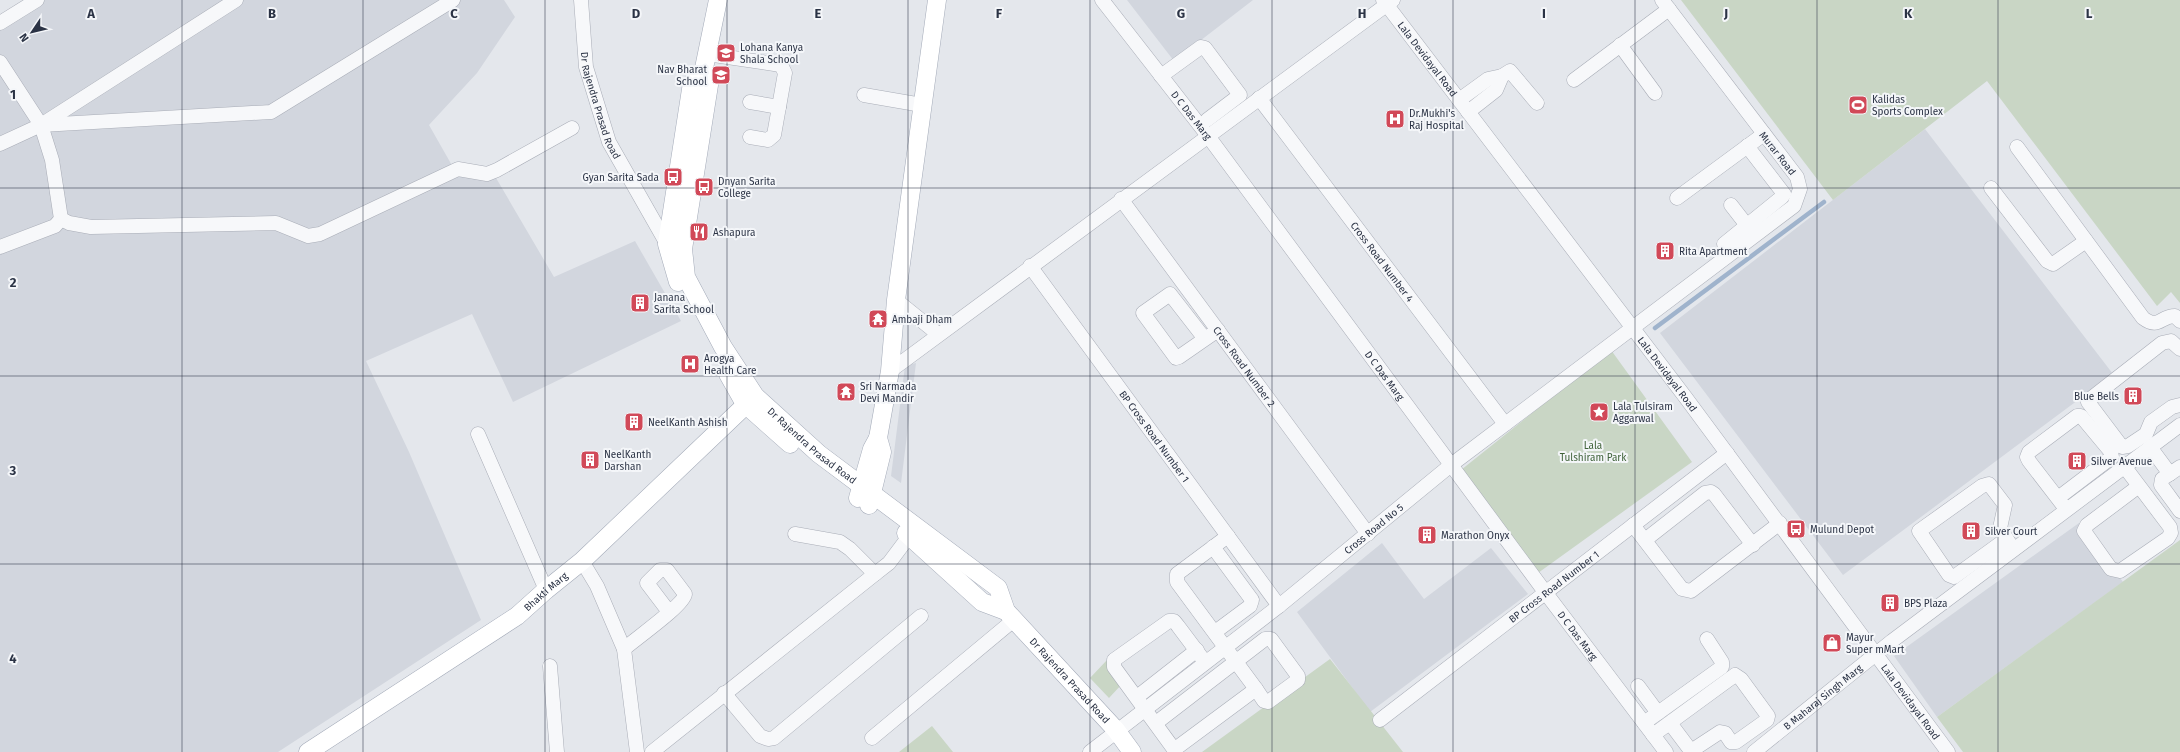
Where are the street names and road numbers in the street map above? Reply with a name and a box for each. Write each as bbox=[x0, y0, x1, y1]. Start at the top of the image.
street label: Lala Devidayal Road bbox=[1395, 20, 1459, 99]
street label: Dr Rajendra Prasad Road bbox=[578, 51, 623, 162]
street label: D C Das Marg bbox=[1168, 89, 1214, 143]
street label: Murar Road bbox=[1756, 129, 1798, 178]
street label: Cross Road Number 4 bbox=[1348, 220, 1416, 305]
street label: Cross Road Number 2 bbox=[1210, 325, 1277, 410]
street label: Lala Devidayal Road bbox=[1635, 335, 1699, 414]
street label: D C Das Marg bbox=[1362, 349, 1407, 404]
street label: BP Cross Road Number 1 bbox=[1116, 389, 1191, 485]
street label: Dr Rajendra Prasad Road bbox=[765, 405, 858, 487]
street label: Cross Road No 5 bbox=[1342, 502, 1406, 557]
street label: BP Cross Road Number 1 bbox=[1507, 549, 1602, 626]
street label: Bhakti Marg bbox=[522, 570, 571, 614]
street label: D C Das Marg bbox=[1555, 609, 1600, 664]
street label: Dr Rajendra Prasad Road bbox=[1027, 636, 1112, 726]
street label: B Maharaj Singh Marg bbox=[1781, 662, 1866, 733]
street label: Lala Devidayal Road bbox=[1878, 662, 1942, 742]

